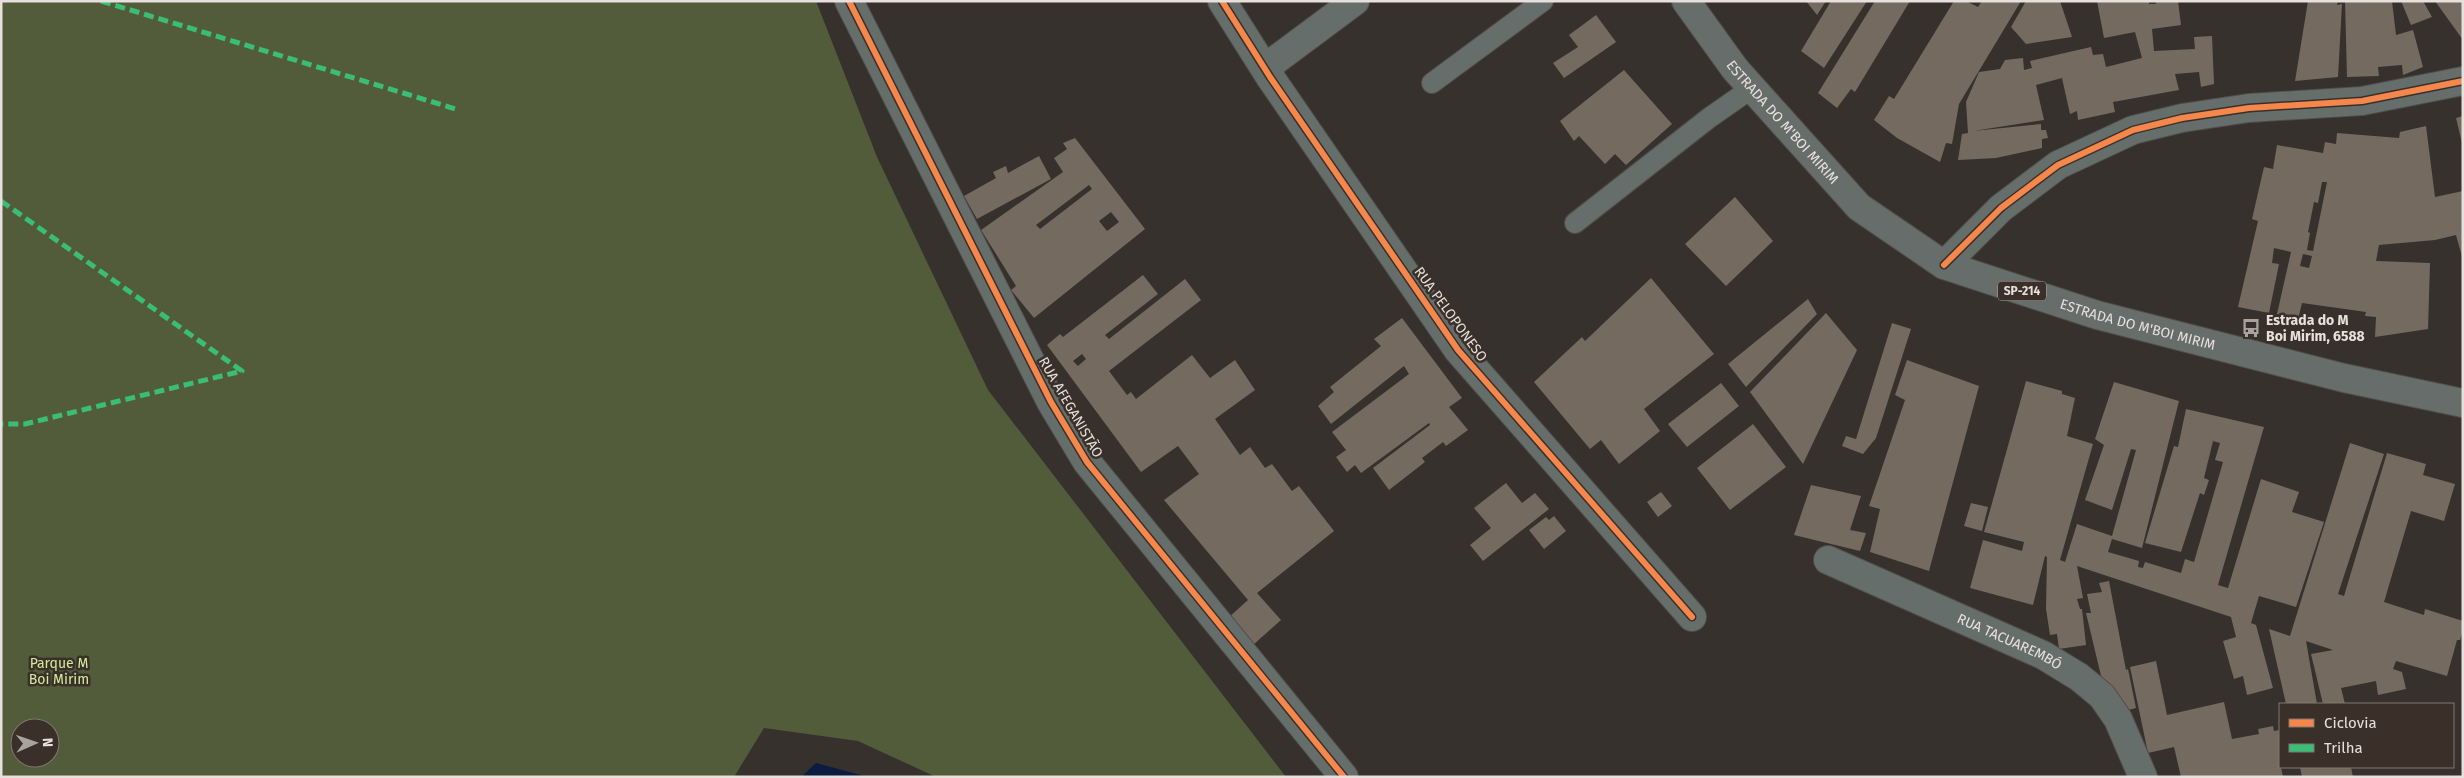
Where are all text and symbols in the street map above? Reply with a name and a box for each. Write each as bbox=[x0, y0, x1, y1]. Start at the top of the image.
street label: ESTRADA DO M'BOI MIRIM bbox=[1722, 57, 1842, 188]
street label: RUA PELOPONESO bbox=[1411, 264, 1491, 365]
road number: SP-214 bbox=[1998, 282, 2046, 300]
street label: ESTRADA DO M'BOI MIRIM bbox=[2058, 295, 2217, 354]
place label: Estrada do M Boi Mirim, 6588 bbox=[2266, 312, 2365, 345]
bus stop icon: Estrada do M Boi Mirim, 6588 bbox=[2240, 317, 2262, 339]
street label: RUA AFEGANISTÃO bbox=[1035, 354, 1106, 461]
street label: RUA TACUAREMBÓ bbox=[1954, 610, 2065, 674]
park label: Parque M Boi Mirim bbox=[29, 655, 89, 688]
legend bbox=[2279, 703, 2454, 768]
text: Ciclovia bbox=[2324, 714, 2377, 732]
north arrow bbox=[10, 718, 60, 768]
text: N bbox=[39, 738, 56, 748]
text: Trilha bbox=[2324, 739, 2363, 757]

